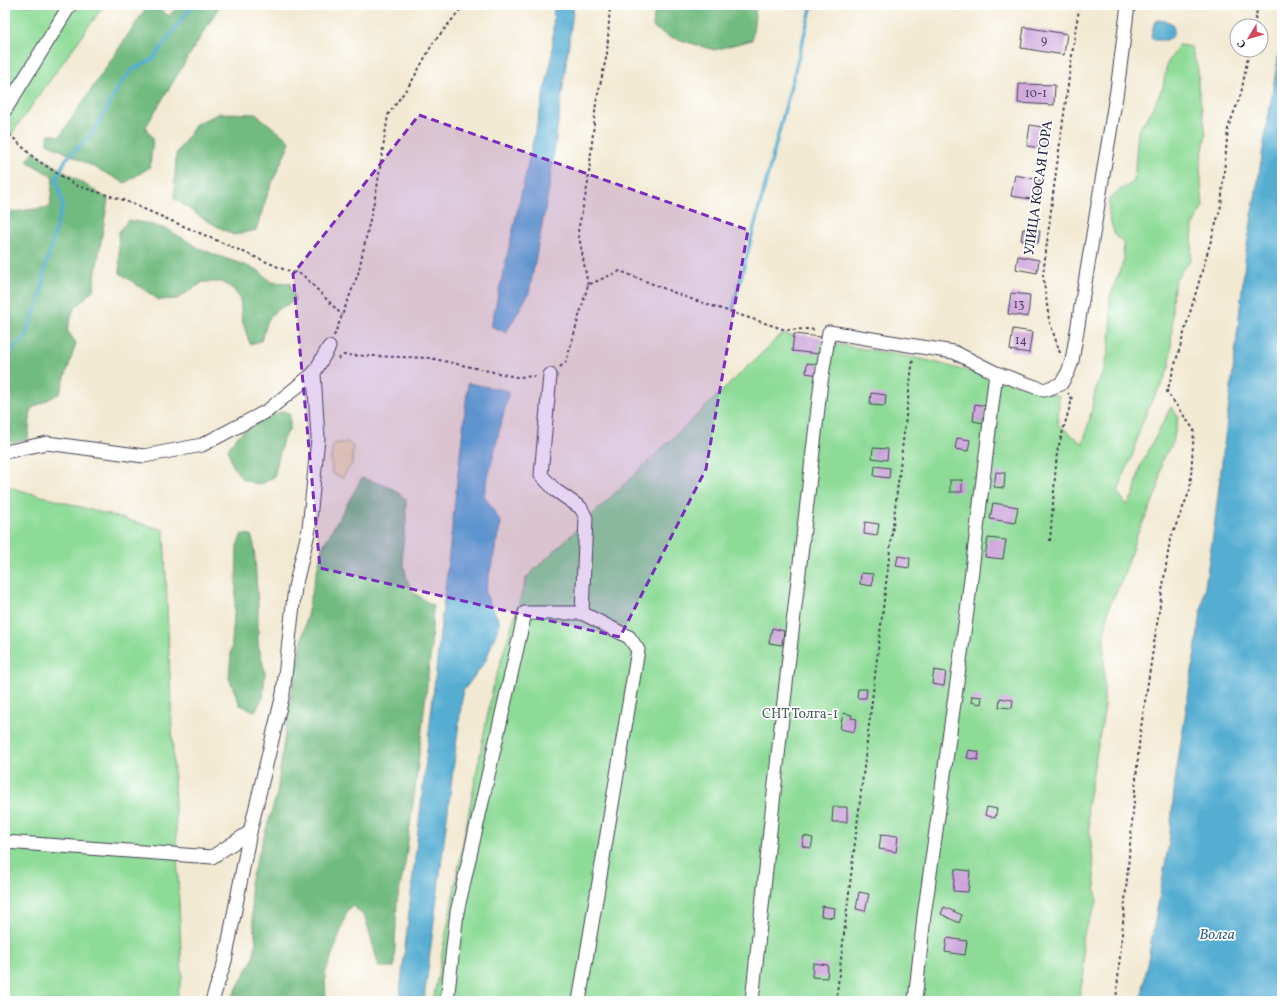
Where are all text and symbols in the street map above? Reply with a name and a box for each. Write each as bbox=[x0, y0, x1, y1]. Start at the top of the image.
north arrow bbox=[1229, 18, 1269, 58]
house number: 9 bbox=[1041, 33, 1047, 49]
text: С bbox=[1234, 36, 1250, 51]
house number: 10-1 bbox=[1025, 86, 1047, 102]
street label: УЛИЦА КОСАЯ ГОРА bbox=[1020, 119, 1058, 257]
house number: 13 bbox=[1014, 297, 1024, 313]
house number: 14 bbox=[1015, 333, 1027, 349]
park label: СНТ Толга-1 bbox=[762, 705, 838, 724]
water label: Волга bbox=[1199, 925, 1235, 946]

